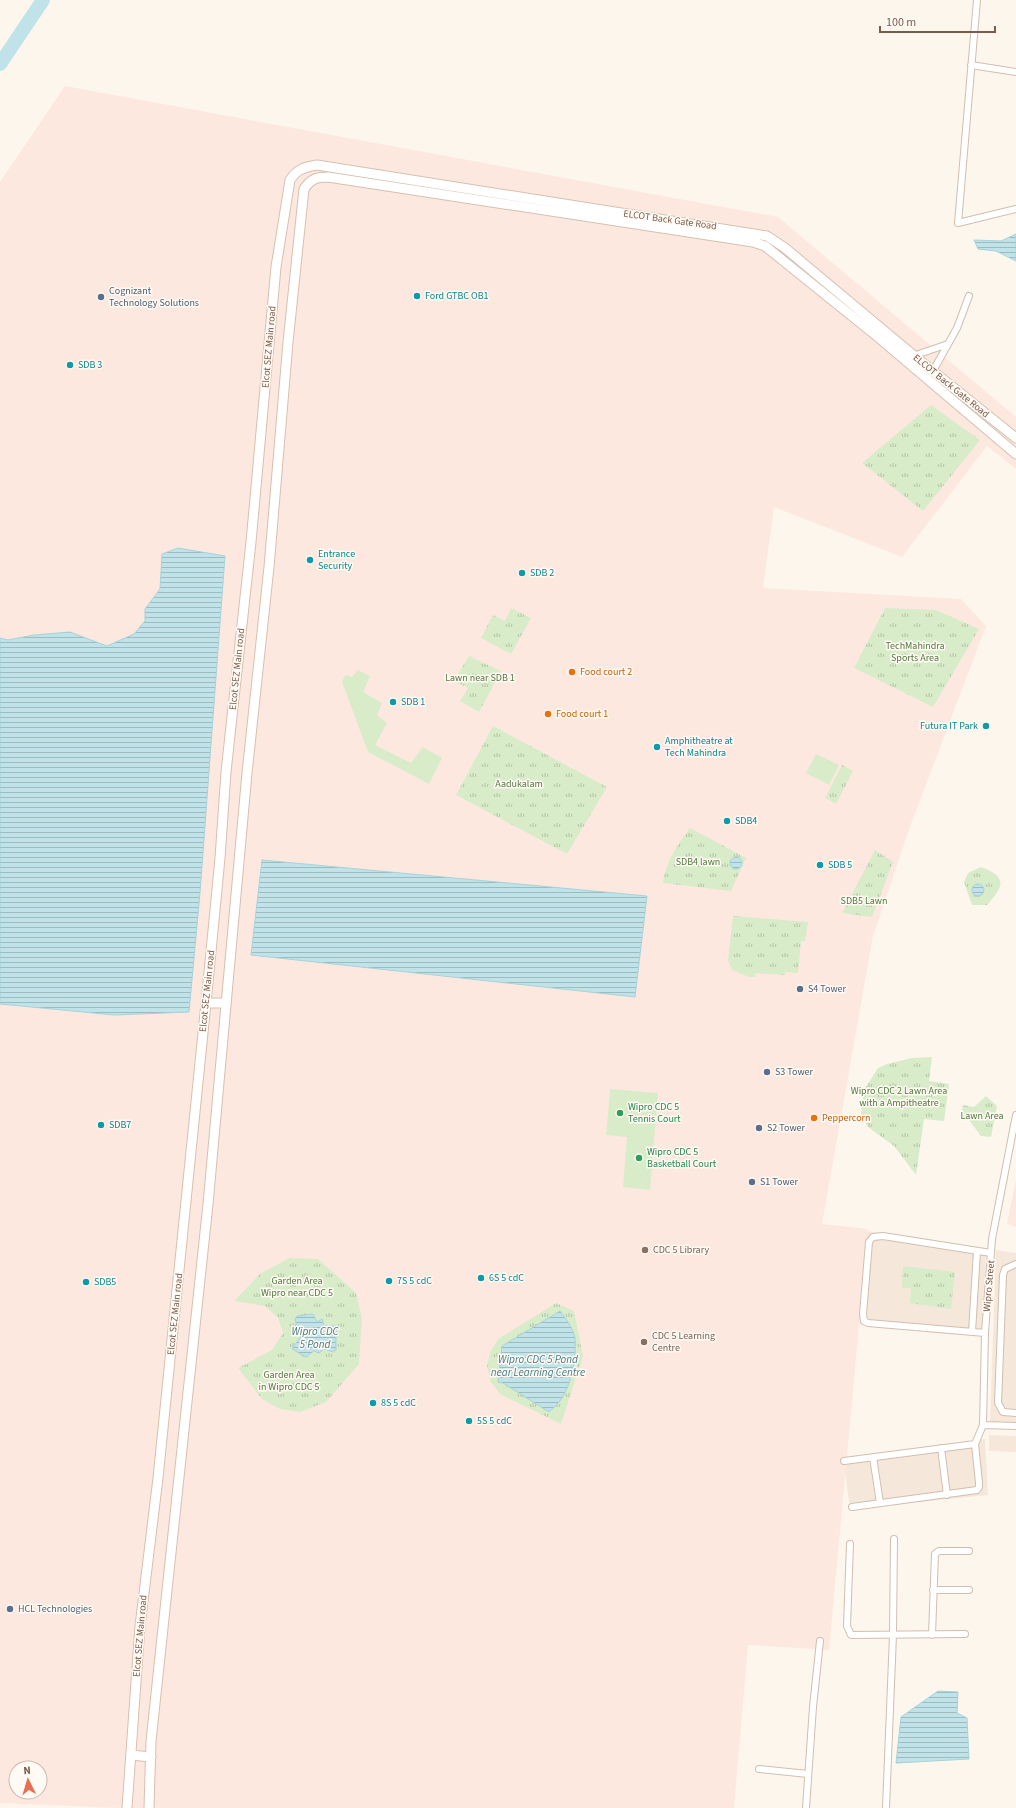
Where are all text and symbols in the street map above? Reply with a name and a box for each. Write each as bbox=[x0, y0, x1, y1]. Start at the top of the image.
scale bar bbox=[880, 8, 995, 34]
text: 100 m bbox=[886, 14, 916, 31]
street label: ELCOT Back Gate Road bbox=[622, 207, 718, 233]
place label: Cognizant Technology Solutions bbox=[109, 284, 199, 310]
place label: Ford GTBC OB1 bbox=[425, 289, 489, 303]
marker: Ford GTBC OB1 bbox=[412, 291, 422, 301]
marker: Cognizant Technology Solutions bbox=[96, 292, 106, 302]
street label: Elcot SEZ Main road bbox=[258, 305, 280, 389]
street label: ELCOT Back Gate Road bbox=[910, 351, 992, 421]
place label: SDB 3 bbox=[78, 358, 102, 372]
marker: SDB 3 bbox=[65, 360, 75, 370]
place label: Entrance Security bbox=[318, 547, 355, 573]
marker: Entrance Security bbox=[305, 555, 315, 565]
place label: SDB 2 bbox=[530, 566, 554, 580]
marker: SDB 2 bbox=[517, 568, 527, 578]
street label: Elcot SEZ Main road bbox=[226, 627, 248, 711]
park label: TechMahindra Sports Area bbox=[885, 639, 945, 665]
place label: Food court 2 bbox=[580, 665, 632, 679]
marker: Food court 2 bbox=[567, 667, 577, 677]
park label: Lawn near SDB 1 bbox=[445, 671, 515, 685]
place label: SDB 1 bbox=[401, 695, 425, 709]
marker: SDB 1 bbox=[388, 697, 398, 707]
place label: Food court 1 bbox=[556, 707, 608, 721]
marker: Food court 1 bbox=[543, 709, 553, 719]
place label: Futura IT Park bbox=[920, 719, 978, 733]
marker: Futura IT Park bbox=[981, 721, 991, 731]
place label: Amphitheatre at Tech Mahindra bbox=[665, 734, 733, 760]
marker: Amphitheatre at Tech Mahindra bbox=[652, 742, 662, 752]
park label: Aadukalam bbox=[495, 777, 543, 791]
place label: SDB4 bbox=[735, 814, 757, 828]
marker: SDB4 bbox=[722, 816, 732, 826]
park label: SDB4 lawn bbox=[676, 855, 720, 869]
place label: SDB 5 bbox=[828, 858, 852, 872]
marker: SDB 5 bbox=[815, 860, 825, 870]
park label: SDB5 Lawn bbox=[841, 894, 887, 908]
street label: Elcot SEZ Main road bbox=[196, 949, 218, 1033]
place label: S4 Tower bbox=[808, 982, 847, 996]
marker: S4 Tower bbox=[795, 984, 805, 994]
place label: S3 Tower bbox=[775, 1065, 814, 1079]
marker: S3 Tower bbox=[762, 1067, 772, 1077]
park label: Wipro CDC 2 Lawn Area with a Ampitheatre bbox=[851, 1084, 947, 1110]
place label: Wipro CDC 5 Tennis Court bbox=[628, 1100, 681, 1126]
marker: Wipro CDC 5 Tennis Court bbox=[615, 1108, 625, 1118]
park label: Lawn Area bbox=[960, 1109, 1004, 1123]
place label: Peppercorn bbox=[822, 1111, 871, 1125]
marker: Peppercorn bbox=[809, 1113, 819, 1123]
place label: SDB7 bbox=[109, 1118, 131, 1132]
marker: SDB7 bbox=[96, 1120, 106, 1130]
place label: S2 Tower bbox=[767, 1121, 806, 1135]
marker: S2 Tower bbox=[754, 1123, 764, 1133]
place label: Wipro CDC 5 Basketball Court bbox=[647, 1145, 717, 1171]
marker: Wipro CDC 5 Basketball Court bbox=[634, 1153, 644, 1163]
place label: S1 Tower bbox=[760, 1175, 799, 1189]
marker: S1 Tower bbox=[747, 1177, 757, 1187]
place label: CDC 5 Library bbox=[653, 1243, 709, 1257]
marker: CDC 5 Library bbox=[640, 1245, 650, 1255]
street label: Wipro Street bbox=[980, 1259, 998, 1312]
place label: 6S 5 cdC bbox=[489, 1271, 524, 1285]
street label: Elcot SEZ Main road bbox=[164, 1272, 186, 1356]
marker: 6S 5 cdC bbox=[476, 1273, 486, 1283]
park label: Garden Area Wipro near CDC 5 bbox=[261, 1274, 333, 1300]
place label: 7S 5 cdC bbox=[397, 1274, 432, 1288]
place label: SDB5 bbox=[94, 1275, 116, 1289]
marker: 7S 5 cdC bbox=[384, 1276, 394, 1286]
marker: SDB5 bbox=[81, 1277, 91, 1287]
water label: Wipro CDC 5 Pond bbox=[292, 1324, 339, 1352]
place label: CDC 5 Learning Centre bbox=[652, 1329, 715, 1355]
marker: CDC 5 Learning Centre bbox=[639, 1337, 649, 1347]
water label: Wipro CDC 5 Pond near Learning Centre bbox=[491, 1352, 585, 1380]
park label: Garden Area in Wipro CDC 5 bbox=[258, 1368, 320, 1394]
place label: 8S 5 cdC bbox=[381, 1396, 416, 1410]
marker: 8S 5 cdC bbox=[368, 1398, 378, 1408]
place label: 5S 5 cdC bbox=[477, 1414, 512, 1428]
marker: 5S 5 cdC bbox=[464, 1416, 474, 1426]
street label: Elcot SEZ Main road bbox=[129, 1594, 151, 1678]
place label: HCL Technologies bbox=[18, 1602, 92, 1616]
marker: HCL Technologies bbox=[5, 1604, 15, 1614]
north arrow bbox=[8, 1760, 48, 1800]
text: N bbox=[23, 1763, 31, 1778]

